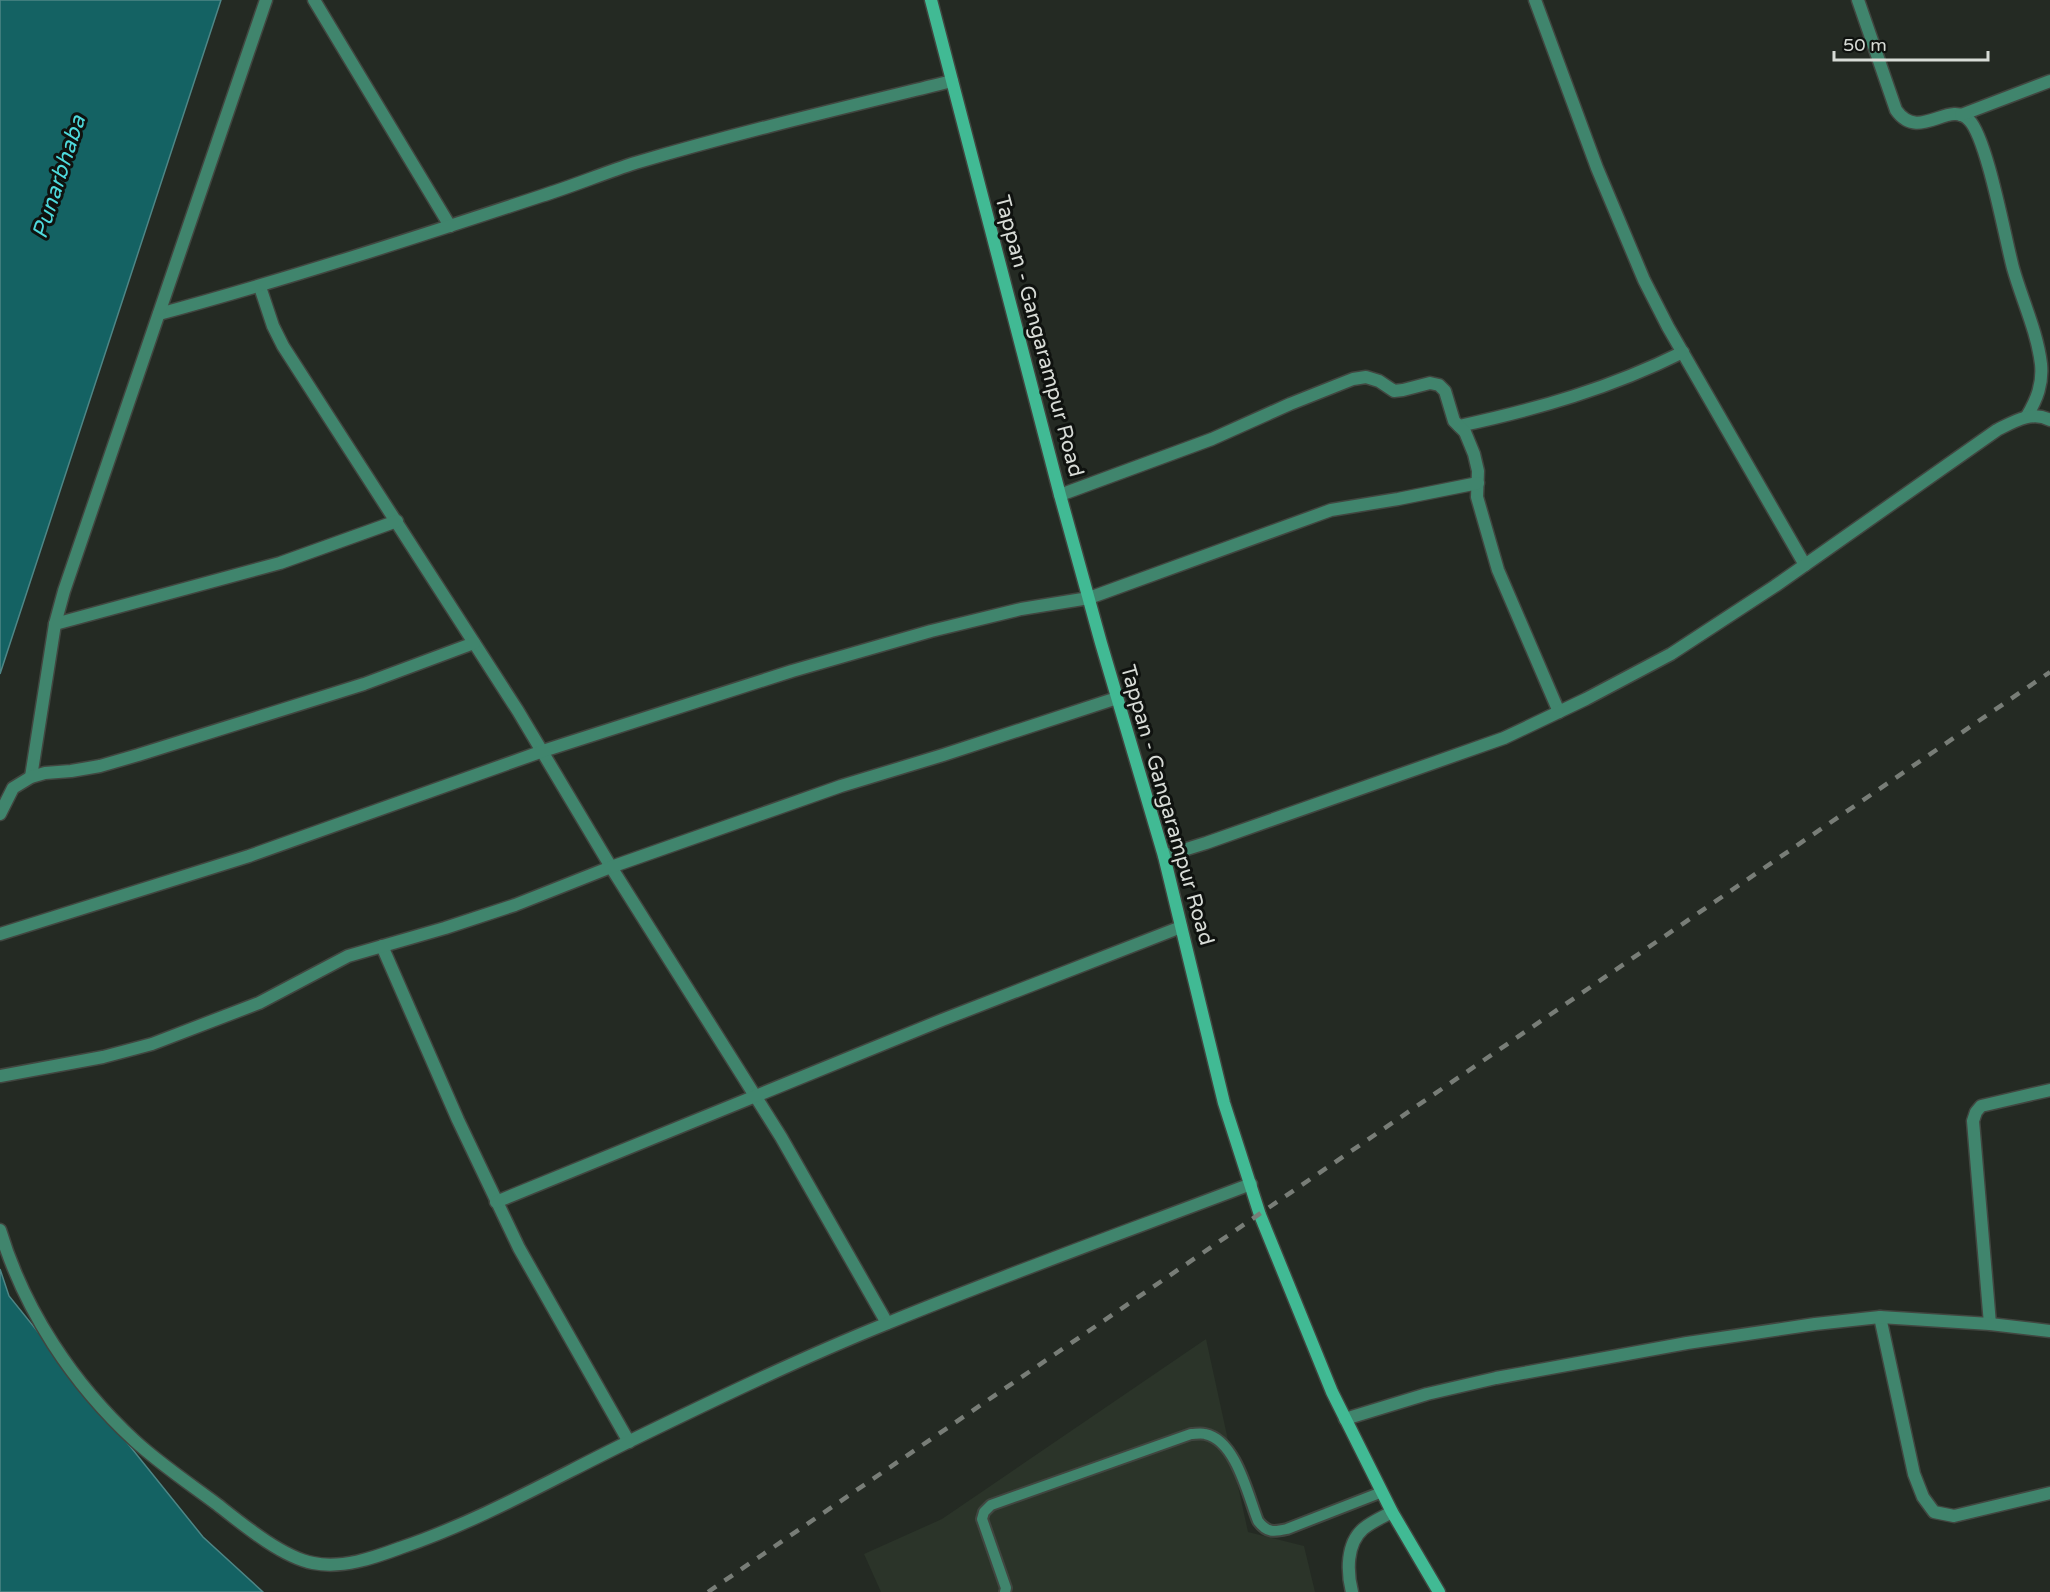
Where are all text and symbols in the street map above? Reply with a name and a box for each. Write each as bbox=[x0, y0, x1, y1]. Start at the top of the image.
scale bar bbox=[1834, 24, 1988, 62]
text: 50 m bbox=[1843, 34, 1887, 56]
water label: Punarbhaba bbox=[27, 111, 91, 242]
street label: Tappan - Gangarampur Road bbox=[989, 192, 1089, 480]
street label: Tappan - Gangarampur Road bbox=[1115, 662, 1219, 948]

